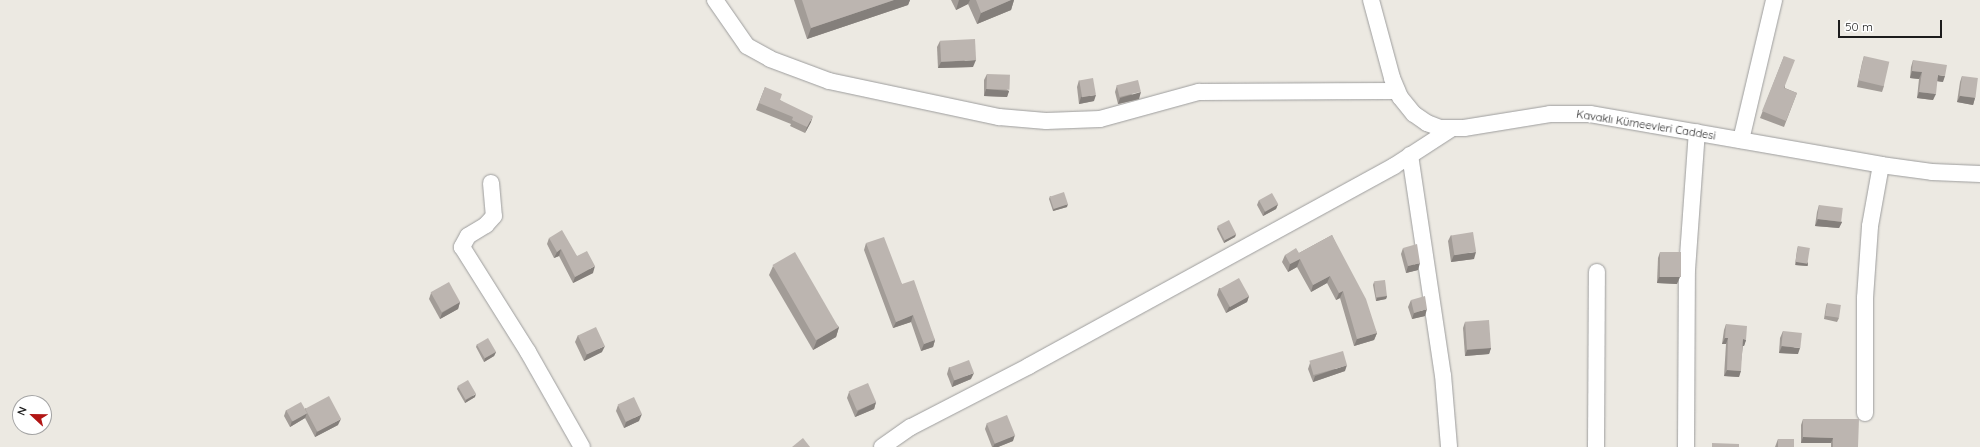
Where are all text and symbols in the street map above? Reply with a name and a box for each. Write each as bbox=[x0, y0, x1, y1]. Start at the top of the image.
scale bar bbox=[1840, 12, 1944, 38]
text: 50 m bbox=[1845, 19, 1873, 34]
street label: Kavaklı Kümeevleri Caddesi bbox=[1575, 107, 1717, 143]
north arrow bbox=[12, 395, 52, 435]
text: N bbox=[14, 405, 30, 417]

